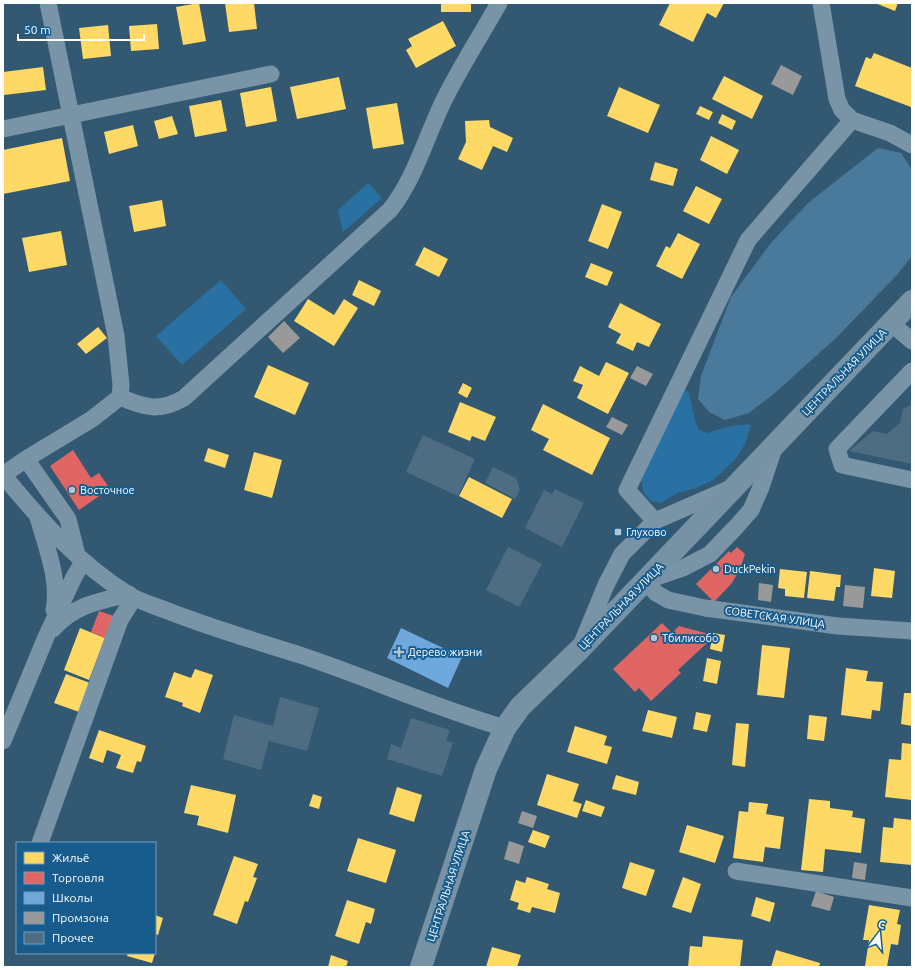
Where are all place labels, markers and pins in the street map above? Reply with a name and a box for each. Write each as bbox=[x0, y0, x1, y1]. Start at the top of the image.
place label: Восточное bbox=[80, 484, 135, 496]
marker: Восточное bbox=[67, 485, 77, 495]
place label: Глухово bbox=[626, 526, 667, 538]
marker: Глухово bbox=[613, 527, 623, 537]
place label: DuckPekin bbox=[724, 563, 776, 575]
marker: DuckPekin bbox=[711, 564, 721, 574]
place label: Тбилисобо bbox=[662, 632, 718, 644]
marker: Тбилисобо bbox=[649, 633, 659, 643]
marker: Дерево жизни bbox=[393, 646, 405, 658]
place label: Дерево жизни bbox=[408, 646, 482, 658]

